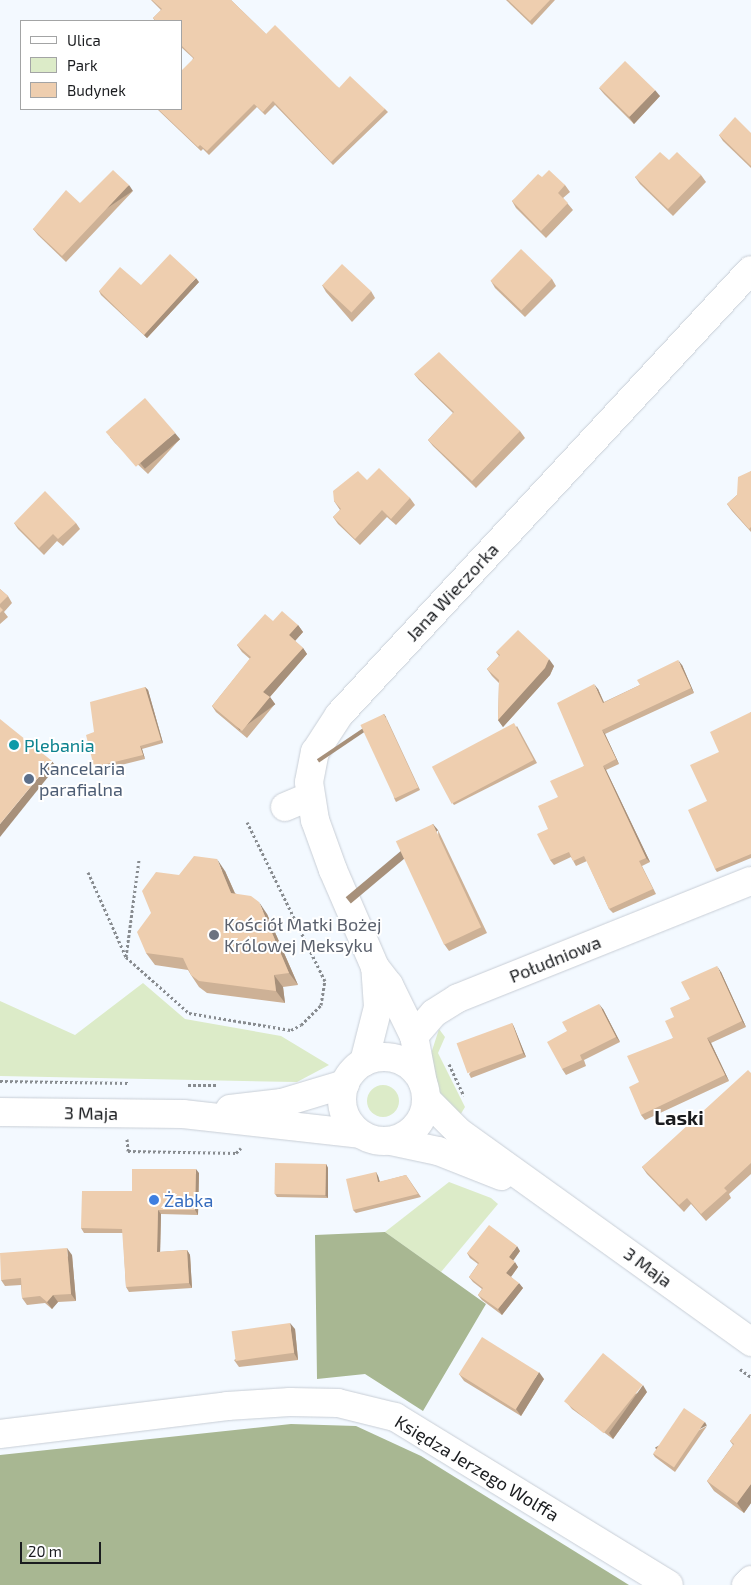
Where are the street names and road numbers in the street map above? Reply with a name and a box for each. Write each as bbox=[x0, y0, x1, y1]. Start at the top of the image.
street label: Jana Wieczorka bbox=[401, 539, 503, 645]
street label: Południowa bbox=[506, 931, 604, 987]
street label: 3 Maja bbox=[64, 1102, 118, 1124]
street label: 3 Maja bbox=[620, 1242, 676, 1292]
street label: Księdza Jerzego Wolffa bbox=[391, 1410, 563, 1526]

